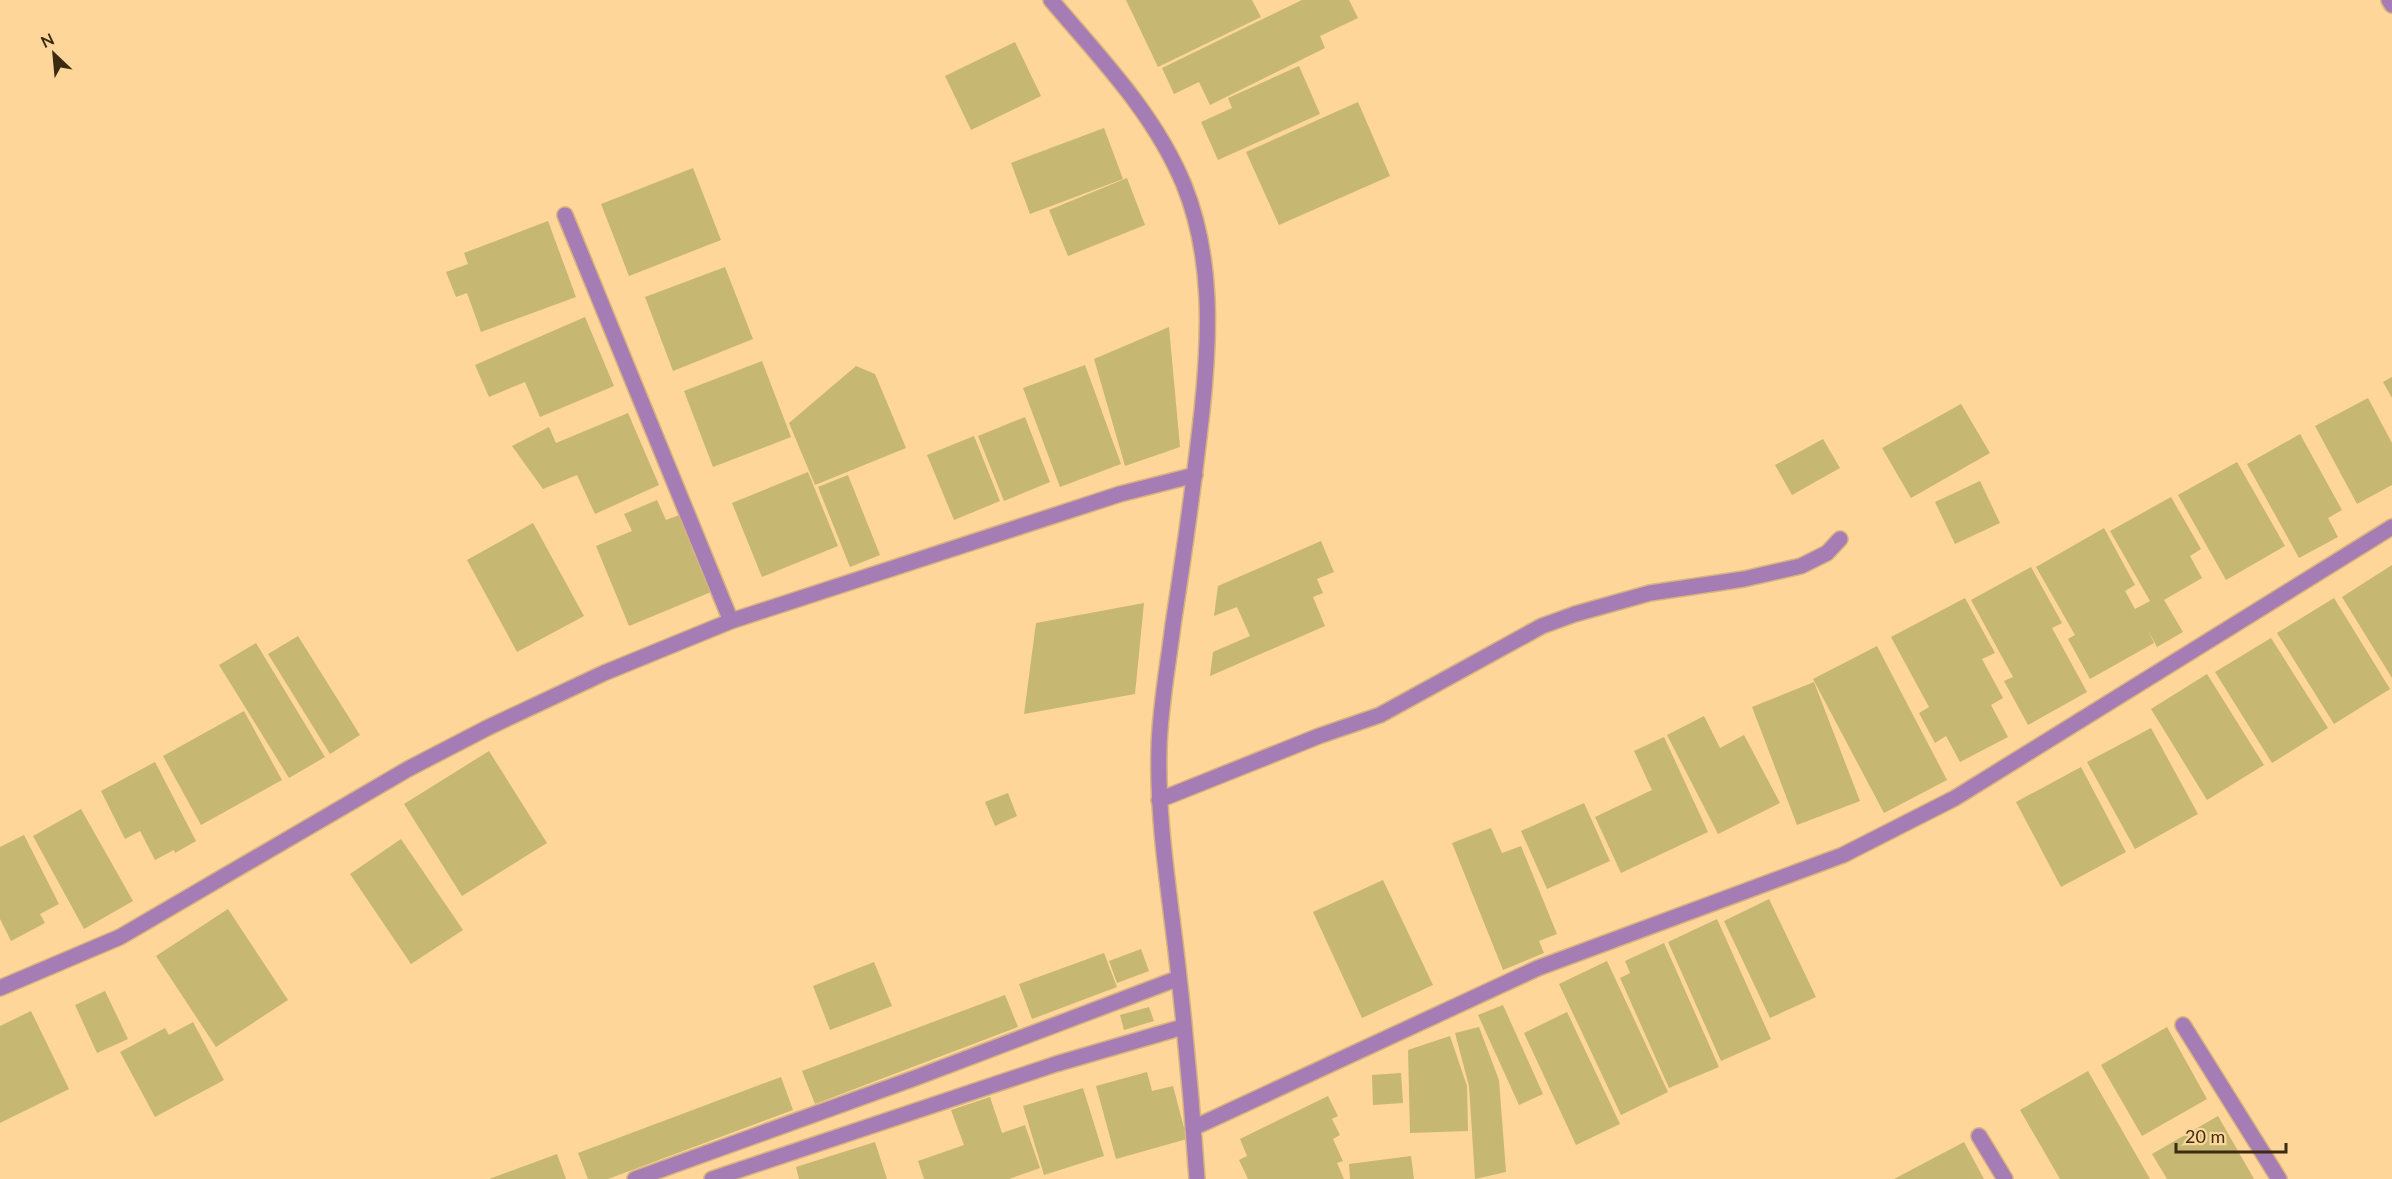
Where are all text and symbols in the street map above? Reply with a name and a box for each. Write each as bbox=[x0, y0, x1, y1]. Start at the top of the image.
north arrow bbox=[24, 24, 84, 84]
text: N bbox=[38, 29, 57, 51]
scale bar bbox=[2176, 1116, 2286, 1154]
text: 20 m bbox=[2185, 1125, 2225, 1147]

